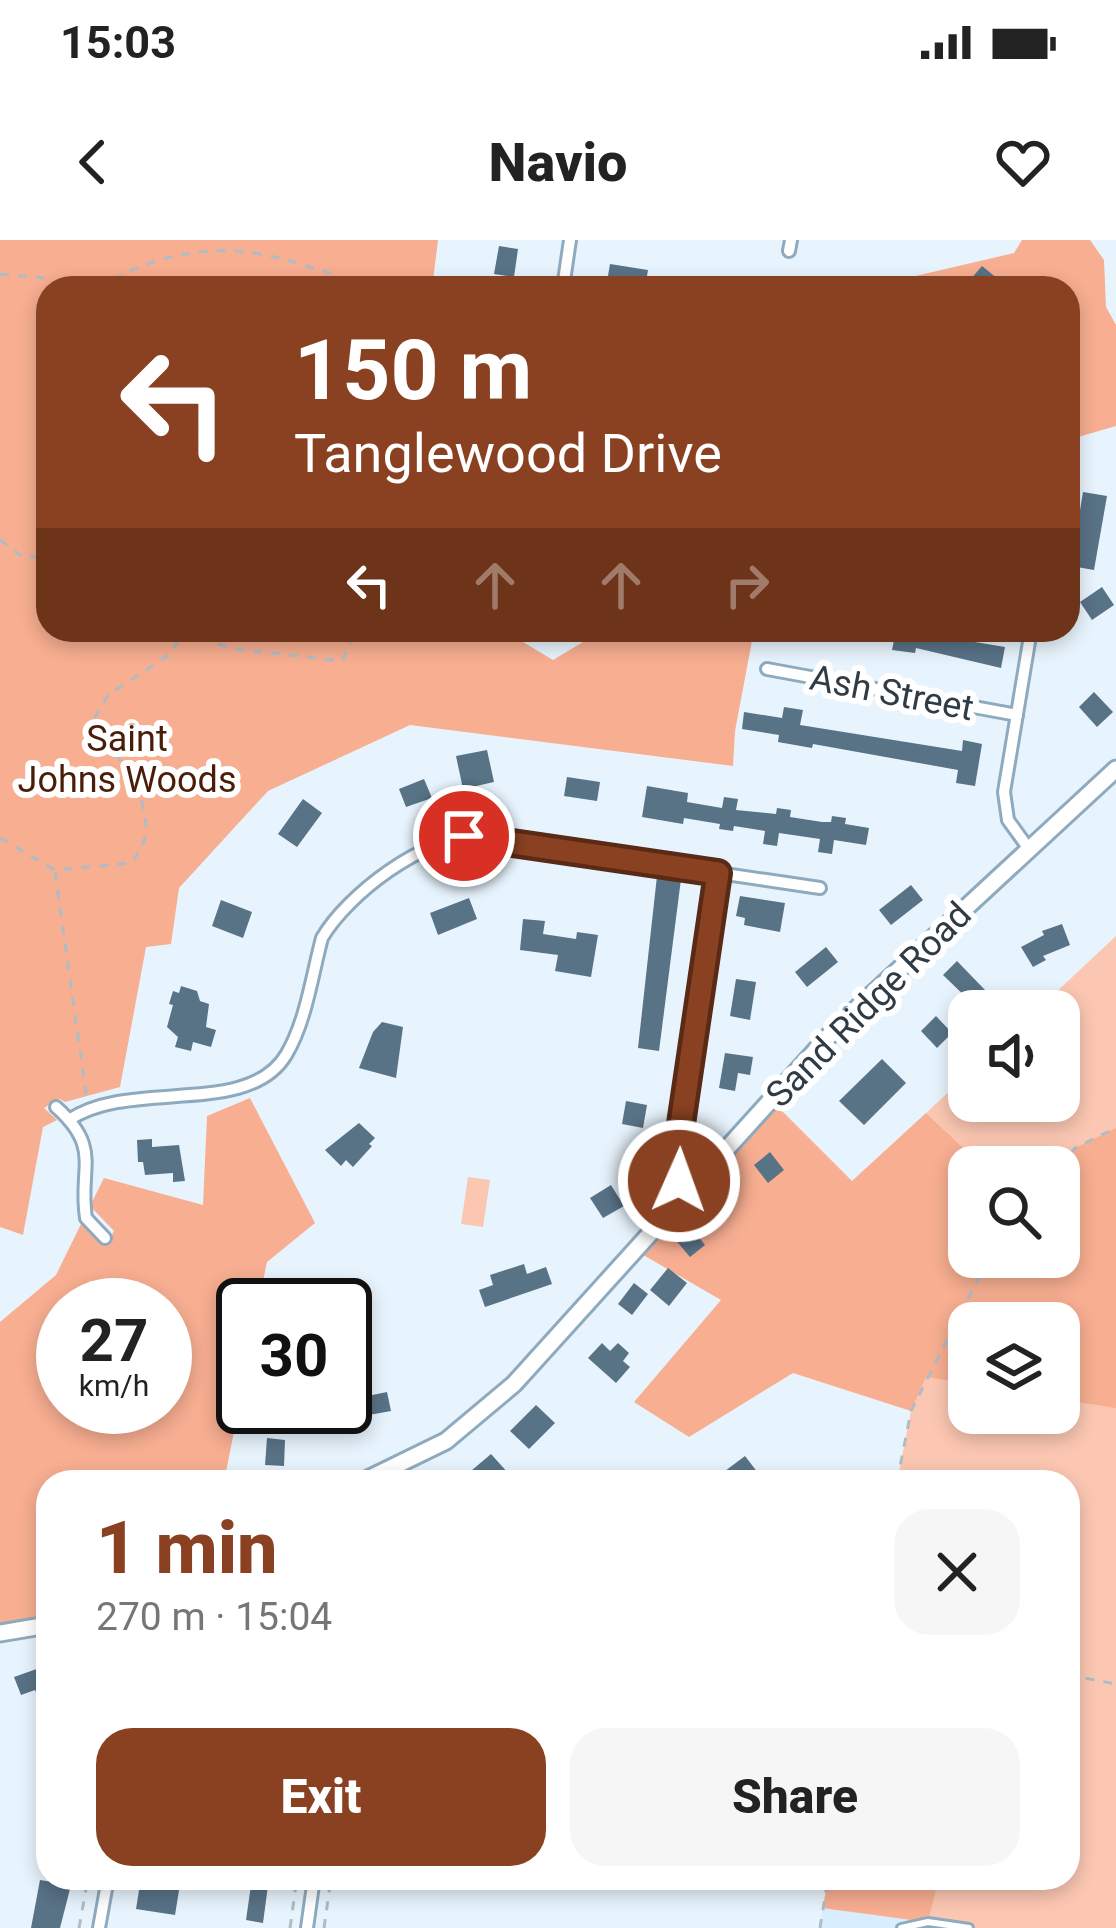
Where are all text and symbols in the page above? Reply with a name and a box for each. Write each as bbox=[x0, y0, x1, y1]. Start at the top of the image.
text: 15:03 bbox=[60, 16, 176, 69]
icon: back bbox=[60, 129, 126, 195]
icon: heart bbox=[990, 129, 1056, 195]
text: Navio bbox=[488, 131, 628, 194]
text: 150 m bbox=[294, 321, 532, 420]
icon: left bbox=[96, 324, 252, 480]
text: Tanglewood Drive bbox=[294, 422, 722, 485]
icon: left bbox=[336, 552, 402, 618]
icon: ahead bbox=[462, 552, 528, 618]
icon: ahead bbox=[588, 552, 654, 618]
icon: right bbox=[714, 552, 780, 618]
street label: Ash Street bbox=[806, 657, 977, 729]
park label: Saint Johns Woods bbox=[18, 718, 236, 801]
pin bbox=[413, 785, 515, 887]
icon: arrive bbox=[431, 803, 497, 869]
street label: Sand Ridge Road bbox=[758, 894, 980, 1116]
map controls bbox=[948, 990, 1080, 1434]
button: sound bbox=[948, 990, 1080, 1122]
position arrow bbox=[616, 1118, 742, 1244]
button: search bbox=[948, 1146, 1080, 1278]
speed limit sign: 30 bbox=[216, 1278, 372, 1434]
button: layers bbox=[948, 1302, 1080, 1434]
text: 27 bbox=[80, 1305, 148, 1376]
text: km/h bbox=[79, 1368, 149, 1403]
text: 1 min bbox=[96, 1506, 278, 1591]
button: close bbox=[894, 1509, 1020, 1635]
text: 270 m · 15:04 bbox=[96, 1594, 332, 1640]
button: Exit bbox=[96, 1728, 546, 1866]
button: Share bbox=[570, 1728, 1020, 1866]

